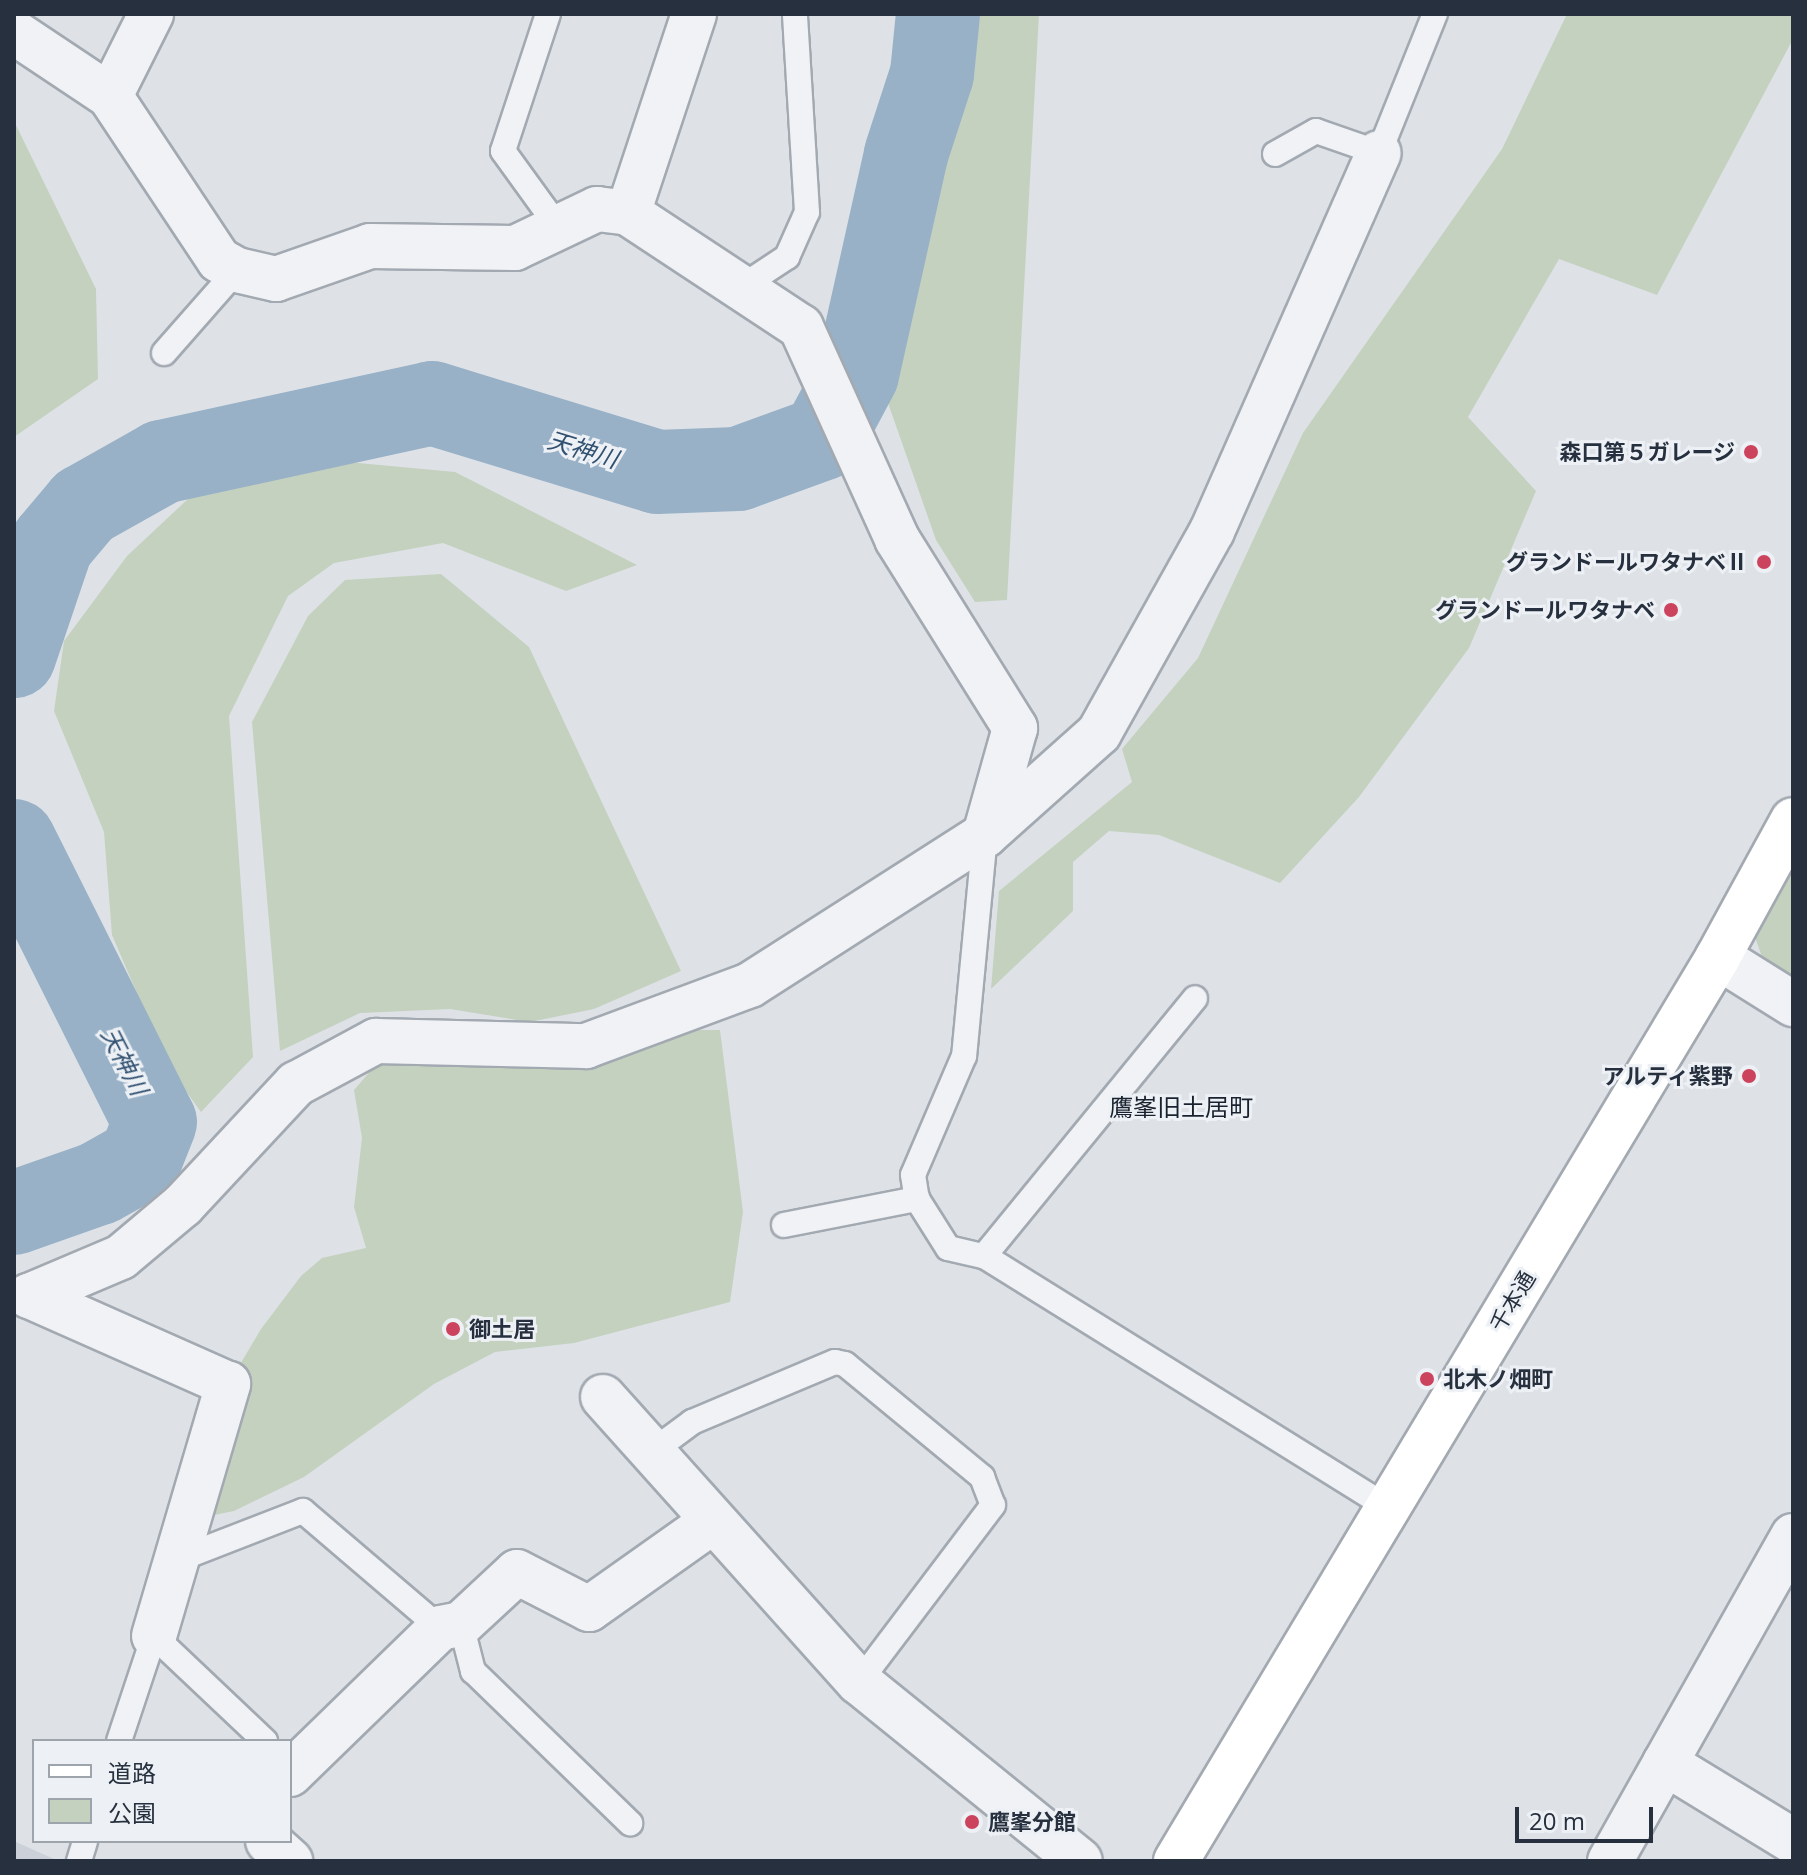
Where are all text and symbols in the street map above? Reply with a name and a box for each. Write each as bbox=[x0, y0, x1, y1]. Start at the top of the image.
water label: 天神川 bbox=[544, 425, 622, 473]
place label: 森口第５ガレージ bbox=[1559, 439, 1735, 465]
marker: 森口第５ガレージ bbox=[1742, 443, 1760, 461]
place label: グランドールワタナベⅡ bbox=[1506, 549, 1748, 575]
marker: グランドールワタナベⅡ bbox=[1755, 553, 1773, 571]
place label: グランドールワタナベ bbox=[1435, 597, 1655, 623]
marker: グランドールワタナベ bbox=[1662, 601, 1680, 619]
water label: 天神川 bbox=[96, 1022, 154, 1100]
place label: アルティ紫野 bbox=[1601, 1063, 1733, 1089]
marker: アルティ紫野 bbox=[1740, 1067, 1758, 1085]
district label: 鷹峯旧土居町 bbox=[1109, 1093, 1253, 1121]
street label: 千本通 bbox=[1484, 1266, 1540, 1336]
place label: 御土居 bbox=[469, 1316, 535, 1342]
marker: 御土居 bbox=[444, 1320, 462, 1338]
place label: 北木ノ畑町 bbox=[1443, 1366, 1553, 1392]
marker: 北木ノ畑町 bbox=[1418, 1370, 1436, 1388]
legend bbox=[32, 1739, 292, 1843]
text: 道路 bbox=[108, 1756, 156, 1789]
scale bar bbox=[1519, 1791, 1657, 1841]
text: 公園 bbox=[108, 1796, 156, 1829]
text: 20 m bbox=[1529, 1804, 1585, 1837]
place label: 鷹峯分館 bbox=[988, 1809, 1076, 1835]
marker: 鷹峯分館 bbox=[963, 1813, 981, 1831]

